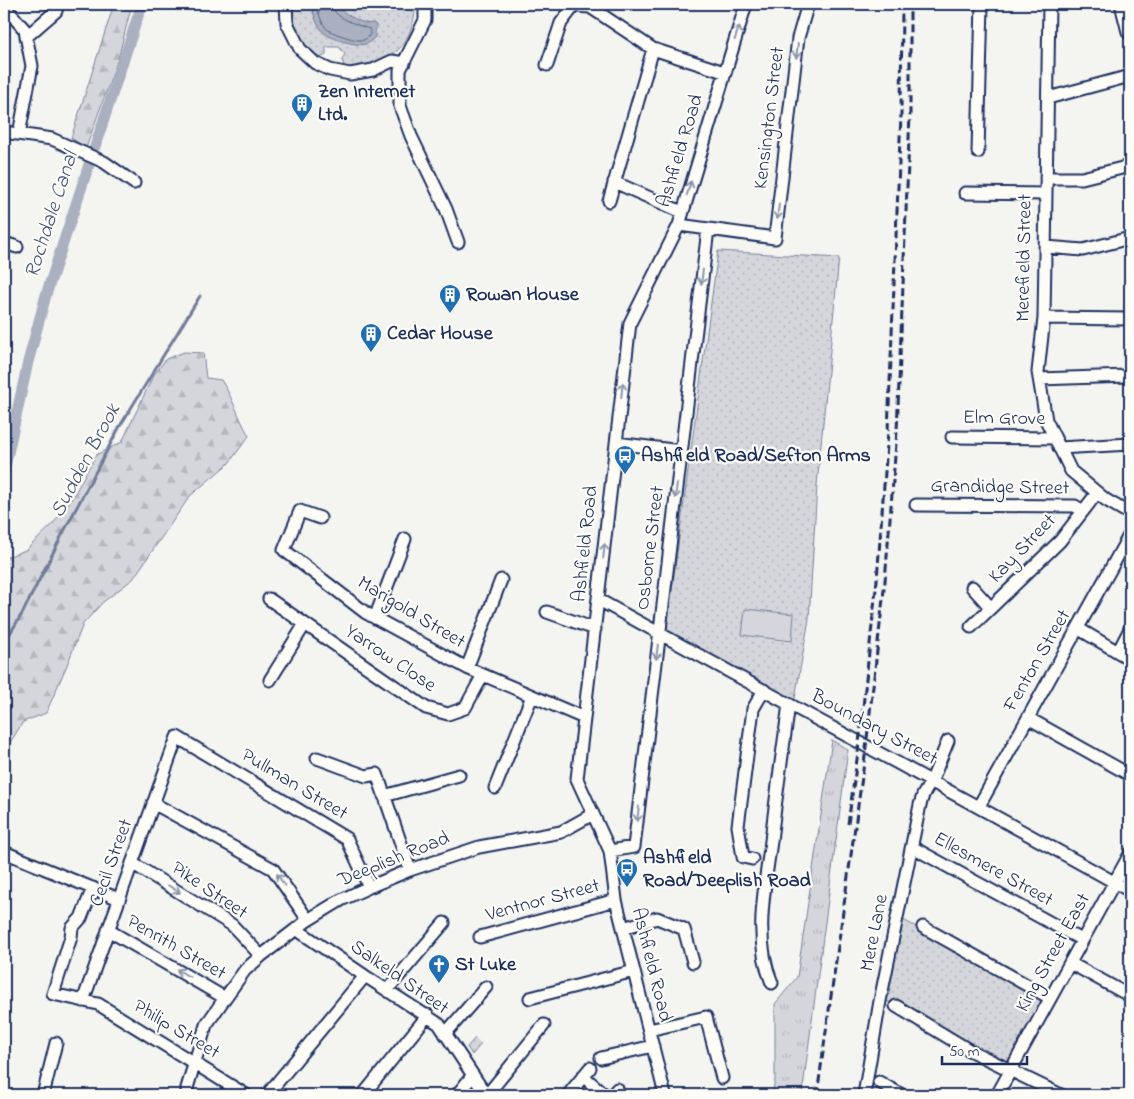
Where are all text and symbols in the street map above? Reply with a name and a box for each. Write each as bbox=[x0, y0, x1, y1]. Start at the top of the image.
one-way arrow bbox=[733, 25, 742, 41]
one-way arrow bbox=[792, 43, 802, 59]
street label: Kensington Street bbox=[747, 45, 794, 191]
place label: Zen Internet Ltd. bbox=[318, 78, 415, 130]
street label: Ashfield Road bbox=[650, 91, 712, 211]
building icon: Zen Internet Ltd. bbox=[290, 92, 314, 123]
water label: Rochdale Canal bbox=[17, 146, 87, 282]
one-way arrow bbox=[685, 180, 695, 196]
street label: Merefield Street bbox=[1009, 193, 1041, 322]
one-way arrow bbox=[773, 204, 783, 220]
one-way arrow bbox=[697, 269, 707, 285]
place label: Rowan House bbox=[466, 281, 580, 310]
building icon: Rowan House bbox=[438, 283, 462, 314]
place label: Cedar House bbox=[387, 320, 494, 349]
building icon: Cedar House bbox=[359, 322, 383, 353]
one-way arrow bbox=[617, 382, 627, 398]
water label: Sudden Brook bbox=[43, 398, 129, 523]
street label: Elm Grove bbox=[963, 404, 1045, 434]
place label: Ashfield Road/Sefton Arms bbox=[641, 442, 871, 471]
bus stop icon: Ashfield Road/Sefton Arms bbox=[613, 444, 637, 475]
street label: Grandidge Street bbox=[930, 472, 1070, 505]
one-way arrow bbox=[671, 483, 681, 499]
street label: Ashfield Road bbox=[565, 484, 607, 604]
street label: Osborne Street bbox=[629, 484, 673, 612]
street label: Kay Street bbox=[982, 507, 1064, 590]
one-way arrow bbox=[599, 543, 609, 559]
street label: Marigold Street bbox=[351, 569, 471, 658]
street label: Fenton Street bbox=[996, 604, 1079, 719]
street label: Yarrow Close bbox=[338, 618, 442, 700]
one-way arrow bbox=[652, 644, 662, 660]
street label: Boundary Street bbox=[805, 682, 943, 774]
street label: Pullman Street bbox=[235, 742, 353, 828]
one-way arrow bbox=[633, 805, 643, 821]
street label: Cecil Street bbox=[83, 815, 141, 911]
street label: Deeplish Road bbox=[333, 824, 454, 896]
street label: Ellesmere Street bbox=[928, 825, 1058, 915]
place label: Ashfield Road/Deeplish Road bbox=[643, 844, 811, 896]
street label: Pike Street bbox=[165, 855, 253, 928]
bus stop icon: Ashfield Road/Deeplish Road bbox=[615, 857, 639, 888]
street label: Ventnor Street bbox=[482, 872, 603, 930]
one-way arrow bbox=[276, 873, 286, 887]
one-way arrow bbox=[166, 884, 180, 894]
street label: King Street East bbox=[1009, 888, 1100, 1018]
street label: Mere Lane bbox=[853, 892, 897, 974]
street label: Ashfield Road bbox=[623, 905, 679, 1025]
street label: Penrith Street bbox=[121, 908, 231, 988]
street label: Salkeld Street bbox=[344, 933, 455, 1023]
place label: St Luke bbox=[455, 951, 517, 980]
church icon: St Luke bbox=[427, 953, 451, 984]
one-way arrow bbox=[176, 968, 190, 978]
street label: Philip Street bbox=[127, 993, 225, 1067]
scale bar bbox=[942, 1034, 1026, 1066]
text: 50 m bbox=[949, 1041, 980, 1063]

